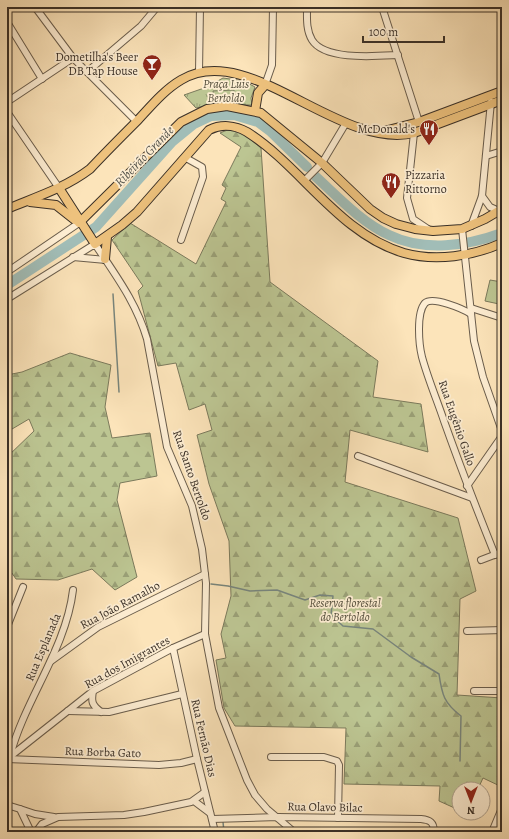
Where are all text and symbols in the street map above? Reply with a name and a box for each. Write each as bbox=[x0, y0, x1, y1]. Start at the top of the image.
scale bar bbox=[363, 18, 444, 44]
text: 100 m bbox=[369, 24, 398, 40]
place label: Dometilha's Beer DB Tap House bbox=[55, 49, 138, 79]
bar icon: Dometilha's Beer DB Tap House bbox=[141, 53, 163, 81]
park label: Praça Luis Bertoldo bbox=[203, 76, 249, 106]
restaurant icon: McDonald's bbox=[418, 118, 440, 146]
place label: McDonald's bbox=[357, 121, 415, 137]
water label: Ribeirão Grande bbox=[111, 122, 178, 190]
place label: Pizzaria Rittorno bbox=[405, 167, 447, 197]
restaurant icon: Pizzaria Rittorno bbox=[380, 171, 402, 199]
street label: Rua Eugênio Gallo bbox=[435, 378, 479, 468]
street label: Rua Santo Bertoldo bbox=[169, 428, 215, 522]
street label: Rua João Ramalho bbox=[77, 577, 163, 633]
park label: Reserva florestal do Bertoldo bbox=[309, 595, 381, 625]
street label: Rua Esplanada bbox=[21, 610, 65, 683]
street label: Rua dos Imigrantes bbox=[81, 632, 173, 692]
street label: Rua Fernão Dias bbox=[187, 697, 221, 779]
street label: Rua Borba Gato bbox=[64, 743, 142, 761]
north arrow bbox=[451, 781, 491, 821]
street label: Rua Olavo Bilac bbox=[287, 798, 363, 816]
text: N bbox=[467, 803, 475, 818]

